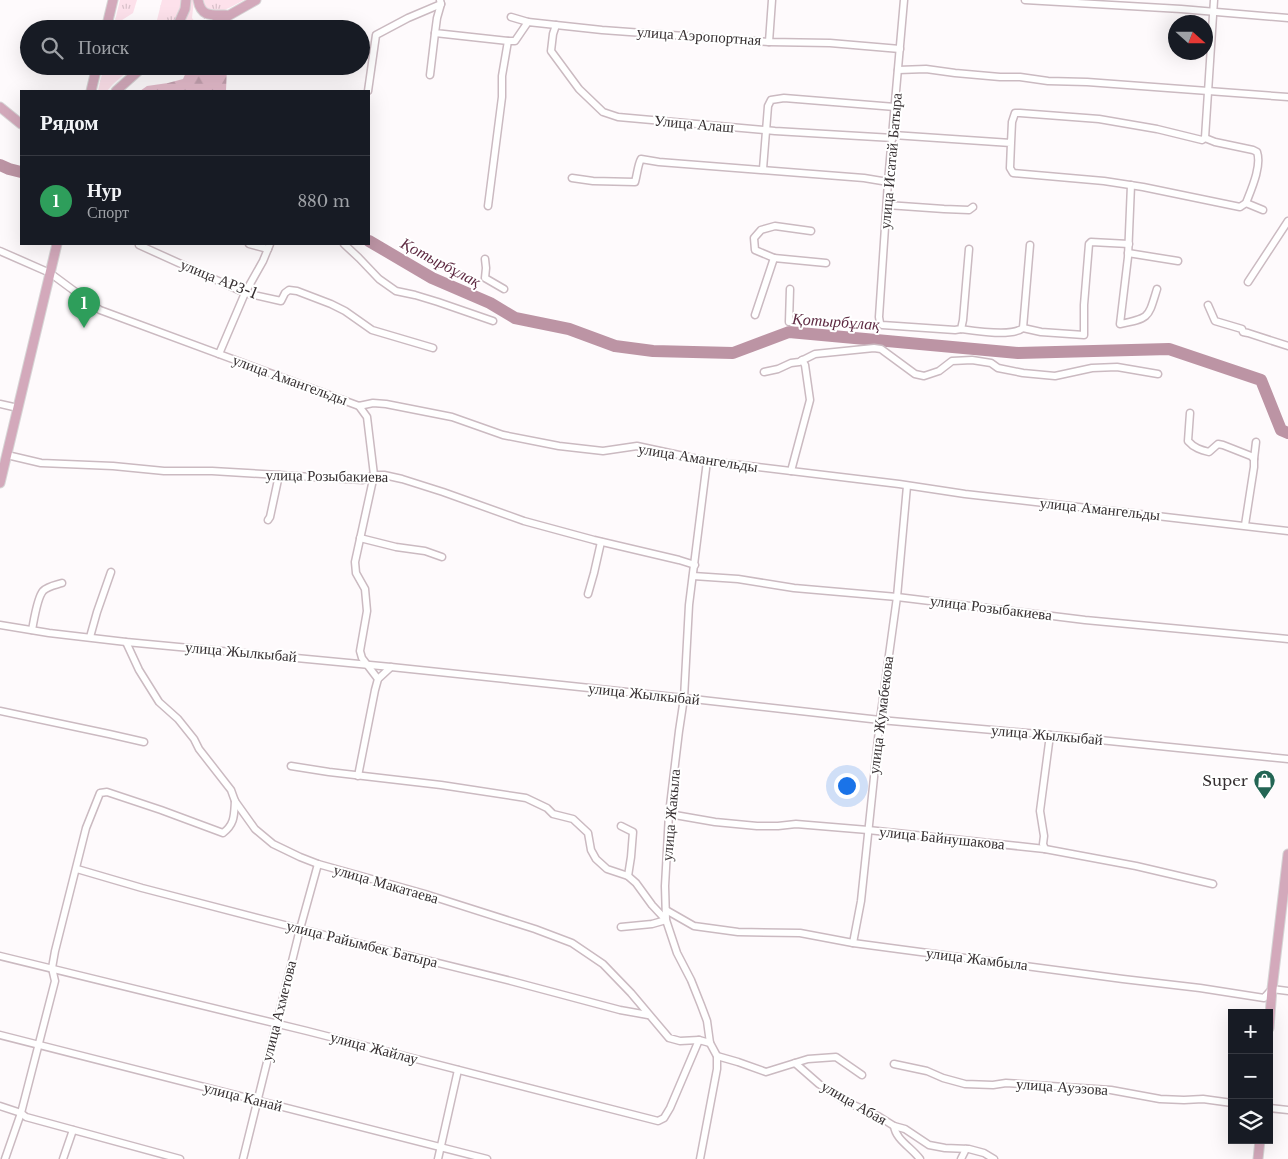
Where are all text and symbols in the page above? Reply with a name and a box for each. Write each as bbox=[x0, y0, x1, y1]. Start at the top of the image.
north arrow bbox=[1168, 15, 1213, 60]
search box bbox=[20, 20, 370, 75]
street label: улица Аэропортная bbox=[636, 22, 762, 49]
icon: search bbox=[38, 34, 66, 62]
text: Поиск bbox=[78, 36, 129, 59]
street label: улица Исатай Батыра bbox=[875, 92, 906, 230]
text: Рядом bbox=[40, 110, 99, 136]
street label: Улица Алаш bbox=[653, 111, 735, 136]
text: Нур bbox=[87, 179, 122, 202]
text: 1 bbox=[53, 191, 59, 211]
text: 880 m bbox=[297, 191, 350, 211]
text: Спорт bbox=[87, 202, 129, 222]
water label: Қотырбұлақ bbox=[397, 232, 485, 292]
street label: улица АРЗ-1 bbox=[178, 254, 261, 303]
pin: 1 bbox=[68, 287, 100, 328]
water label: Қотырбұлақ bbox=[791, 308, 881, 334]
street label: улица Амангельды bbox=[230, 350, 350, 409]
street label: улица Амангельды bbox=[637, 439, 759, 476]
street label: улица Розыбакиева bbox=[266, 465, 389, 486]
street label: улица Амангельды bbox=[1039, 493, 1161, 524]
street label: улица Розыбакиева bbox=[929, 591, 1053, 624]
street label: улица Жылкыбай bbox=[184, 637, 298, 666]
street label: улица Жумабекова bbox=[864, 654, 897, 775]
street label: улица Жылкыбай bbox=[587, 678, 701, 709]
street label: улица Жылкыбай bbox=[990, 720, 1104, 749]
street label: улица Жакыла bbox=[657, 768, 684, 862]
shop icon: Super bbox=[1252, 769, 1276, 800]
place label: Super bbox=[1202, 771, 1249, 790]
your location bbox=[834, 773, 860, 799]
street label: улица Байнушакова bbox=[878, 821, 1006, 854]
street label: улица Макатаева bbox=[331, 859, 441, 908]
street label: улица Райымбек Батыра bbox=[284, 916, 440, 972]
street label: улица Жамбыла bbox=[925, 943, 1029, 974]
street label: улица Ахметова bbox=[257, 958, 300, 1063]
map controls bbox=[1228, 1009, 1273, 1144]
button: + bbox=[1228, 1009, 1273, 1054]
street label: улица Жайлау bbox=[328, 1027, 421, 1068]
button: − bbox=[1228, 1054, 1273, 1099]
street label: улица Ауэзова bbox=[1015, 1074, 1109, 1099]
street label: улица Абая bbox=[818, 1076, 891, 1129]
street label: улица Канай bbox=[202, 1078, 284, 1115]
button: layers bbox=[1228, 1099, 1273, 1144]

